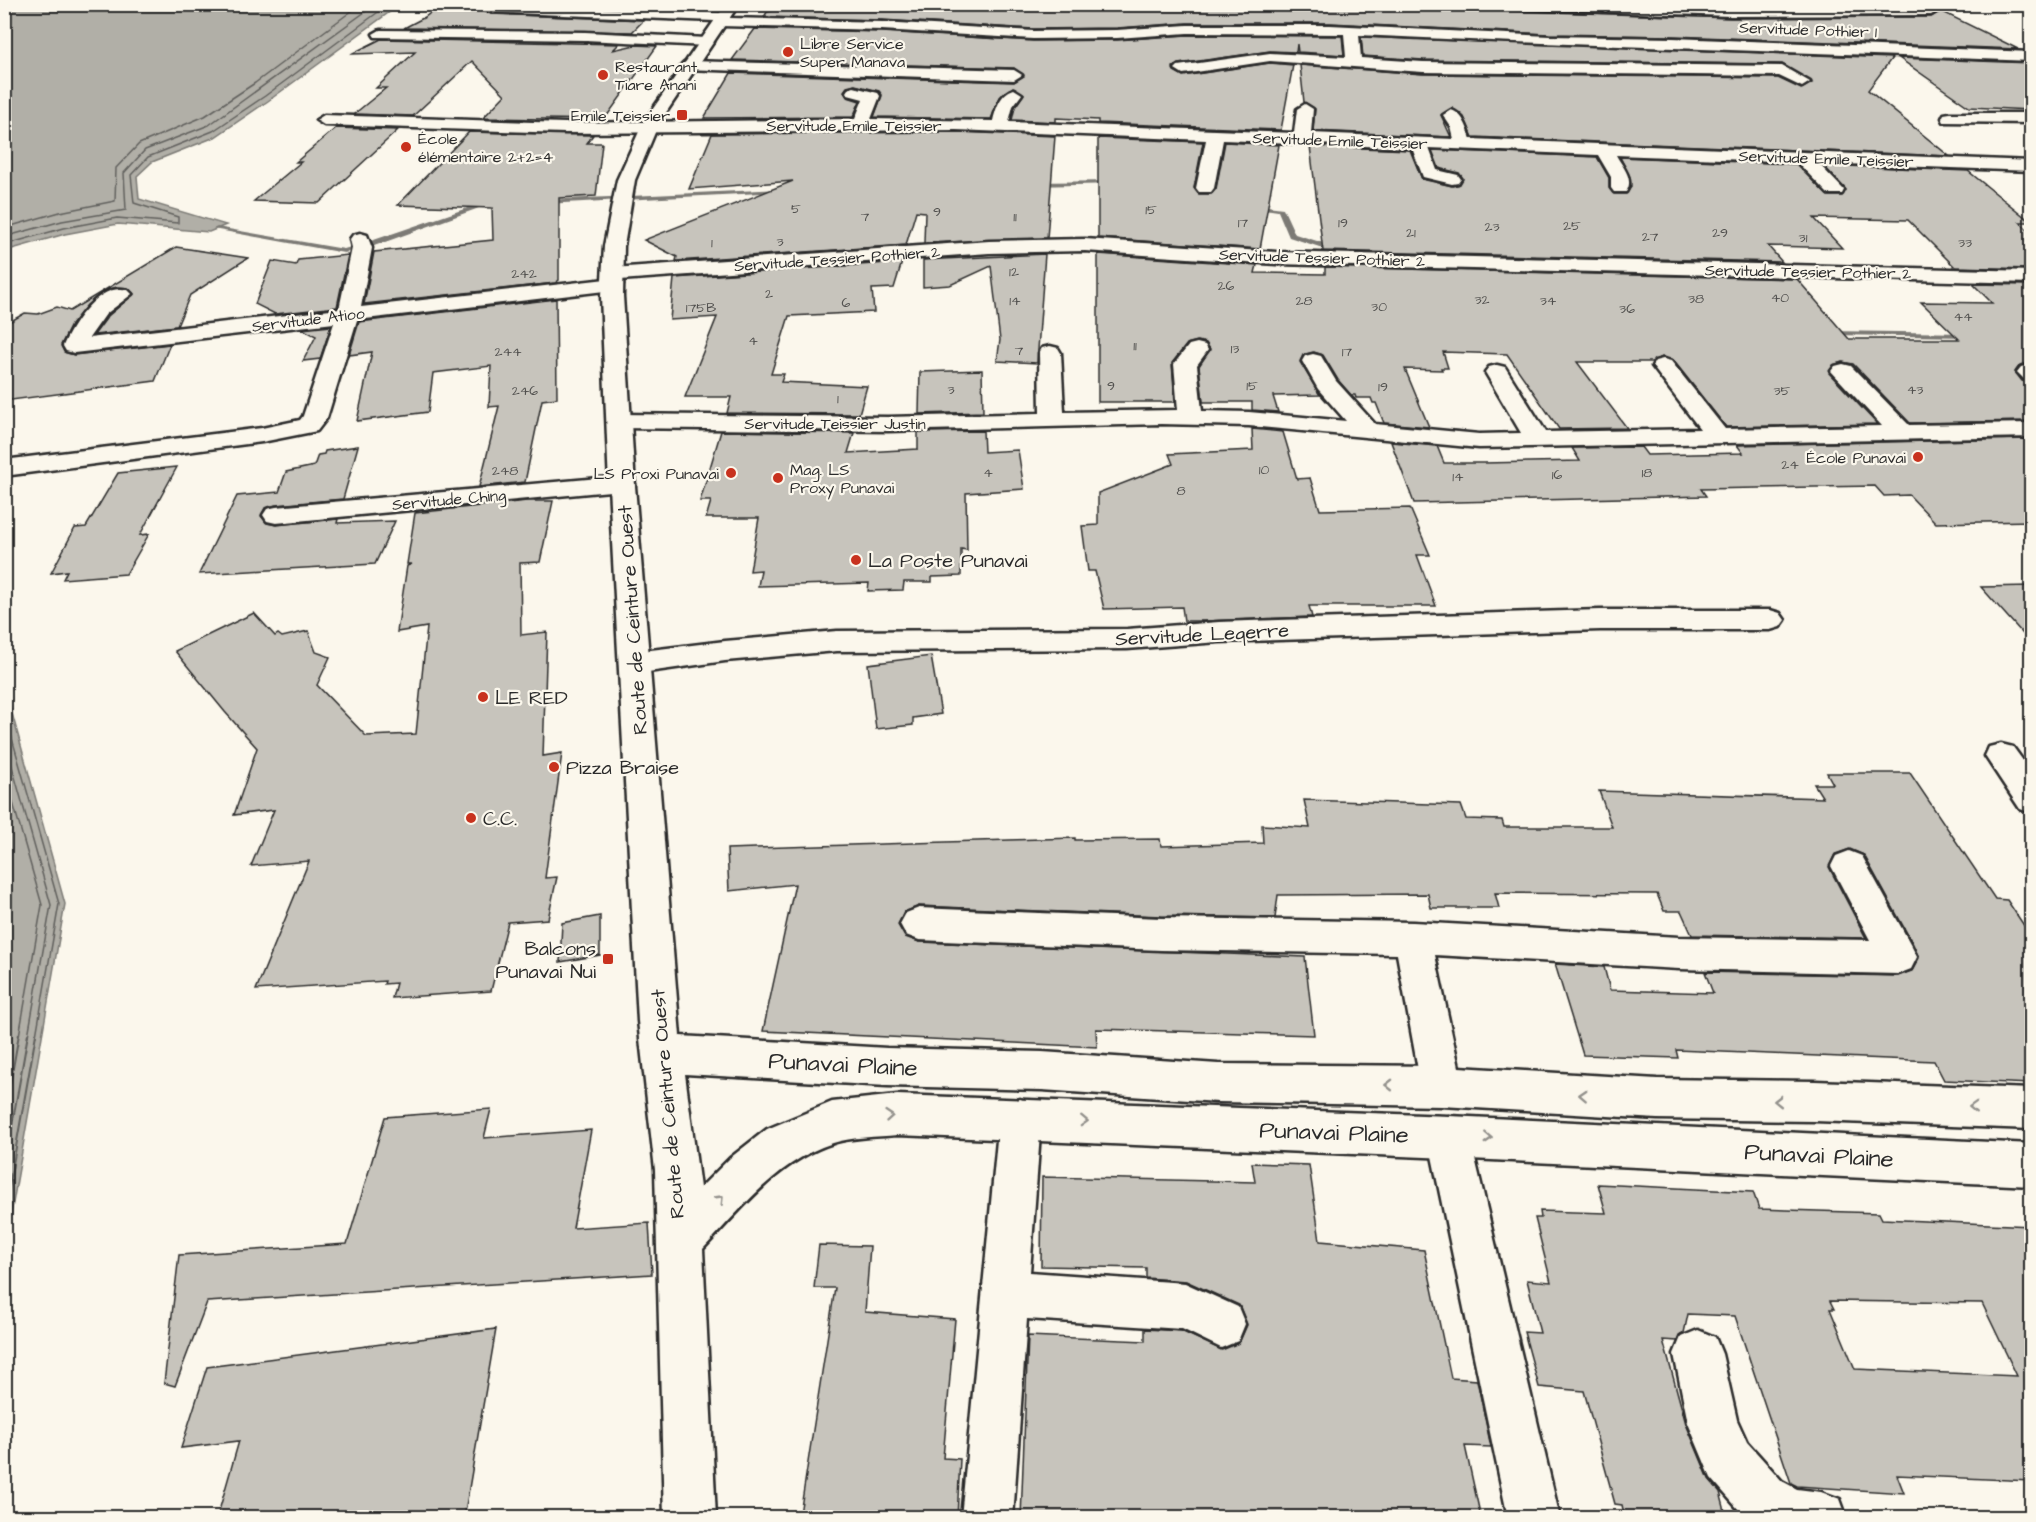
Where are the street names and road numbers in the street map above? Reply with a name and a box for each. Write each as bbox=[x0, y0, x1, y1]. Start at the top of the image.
street label: Servitude Pothier 1 bbox=[1738, 17, 1877, 43]
street label: Servitude Emile Teissier bbox=[766, 115, 942, 137]
street label: Servitude Emile Teissier bbox=[1252, 127, 1428, 155]
street label: Servitude Emile Teissier bbox=[1738, 145, 1914, 173]
street label: Servitude Tessier Pothier 2 bbox=[733, 241, 941, 277]
street label: Servitude Tessier Pothier 2 bbox=[1218, 243, 1425, 273]
street label: Servitude Tessier Pothier 2 bbox=[1705, 259, 1911, 285]
street label: Servitude Atioo bbox=[250, 302, 366, 338]
street label: Servitude Teissier Justin bbox=[744, 413, 926, 435]
street label: Servitude Ching bbox=[391, 484, 507, 517]
street label: Route de Ceinture Ouest bbox=[611, 504, 655, 736]
street label: Servitude Leqerre bbox=[1114, 616, 1290, 654]
street label: Route de Ceinture Ouest bbox=[644, 988, 692, 1220]
street label: Punavai Plaine bbox=[767, 1044, 919, 1086]
street label: Punavai Plaine bbox=[1259, 1113, 1409, 1153]
street label: Punavai Plaine bbox=[1743, 1135, 1895, 1177]

